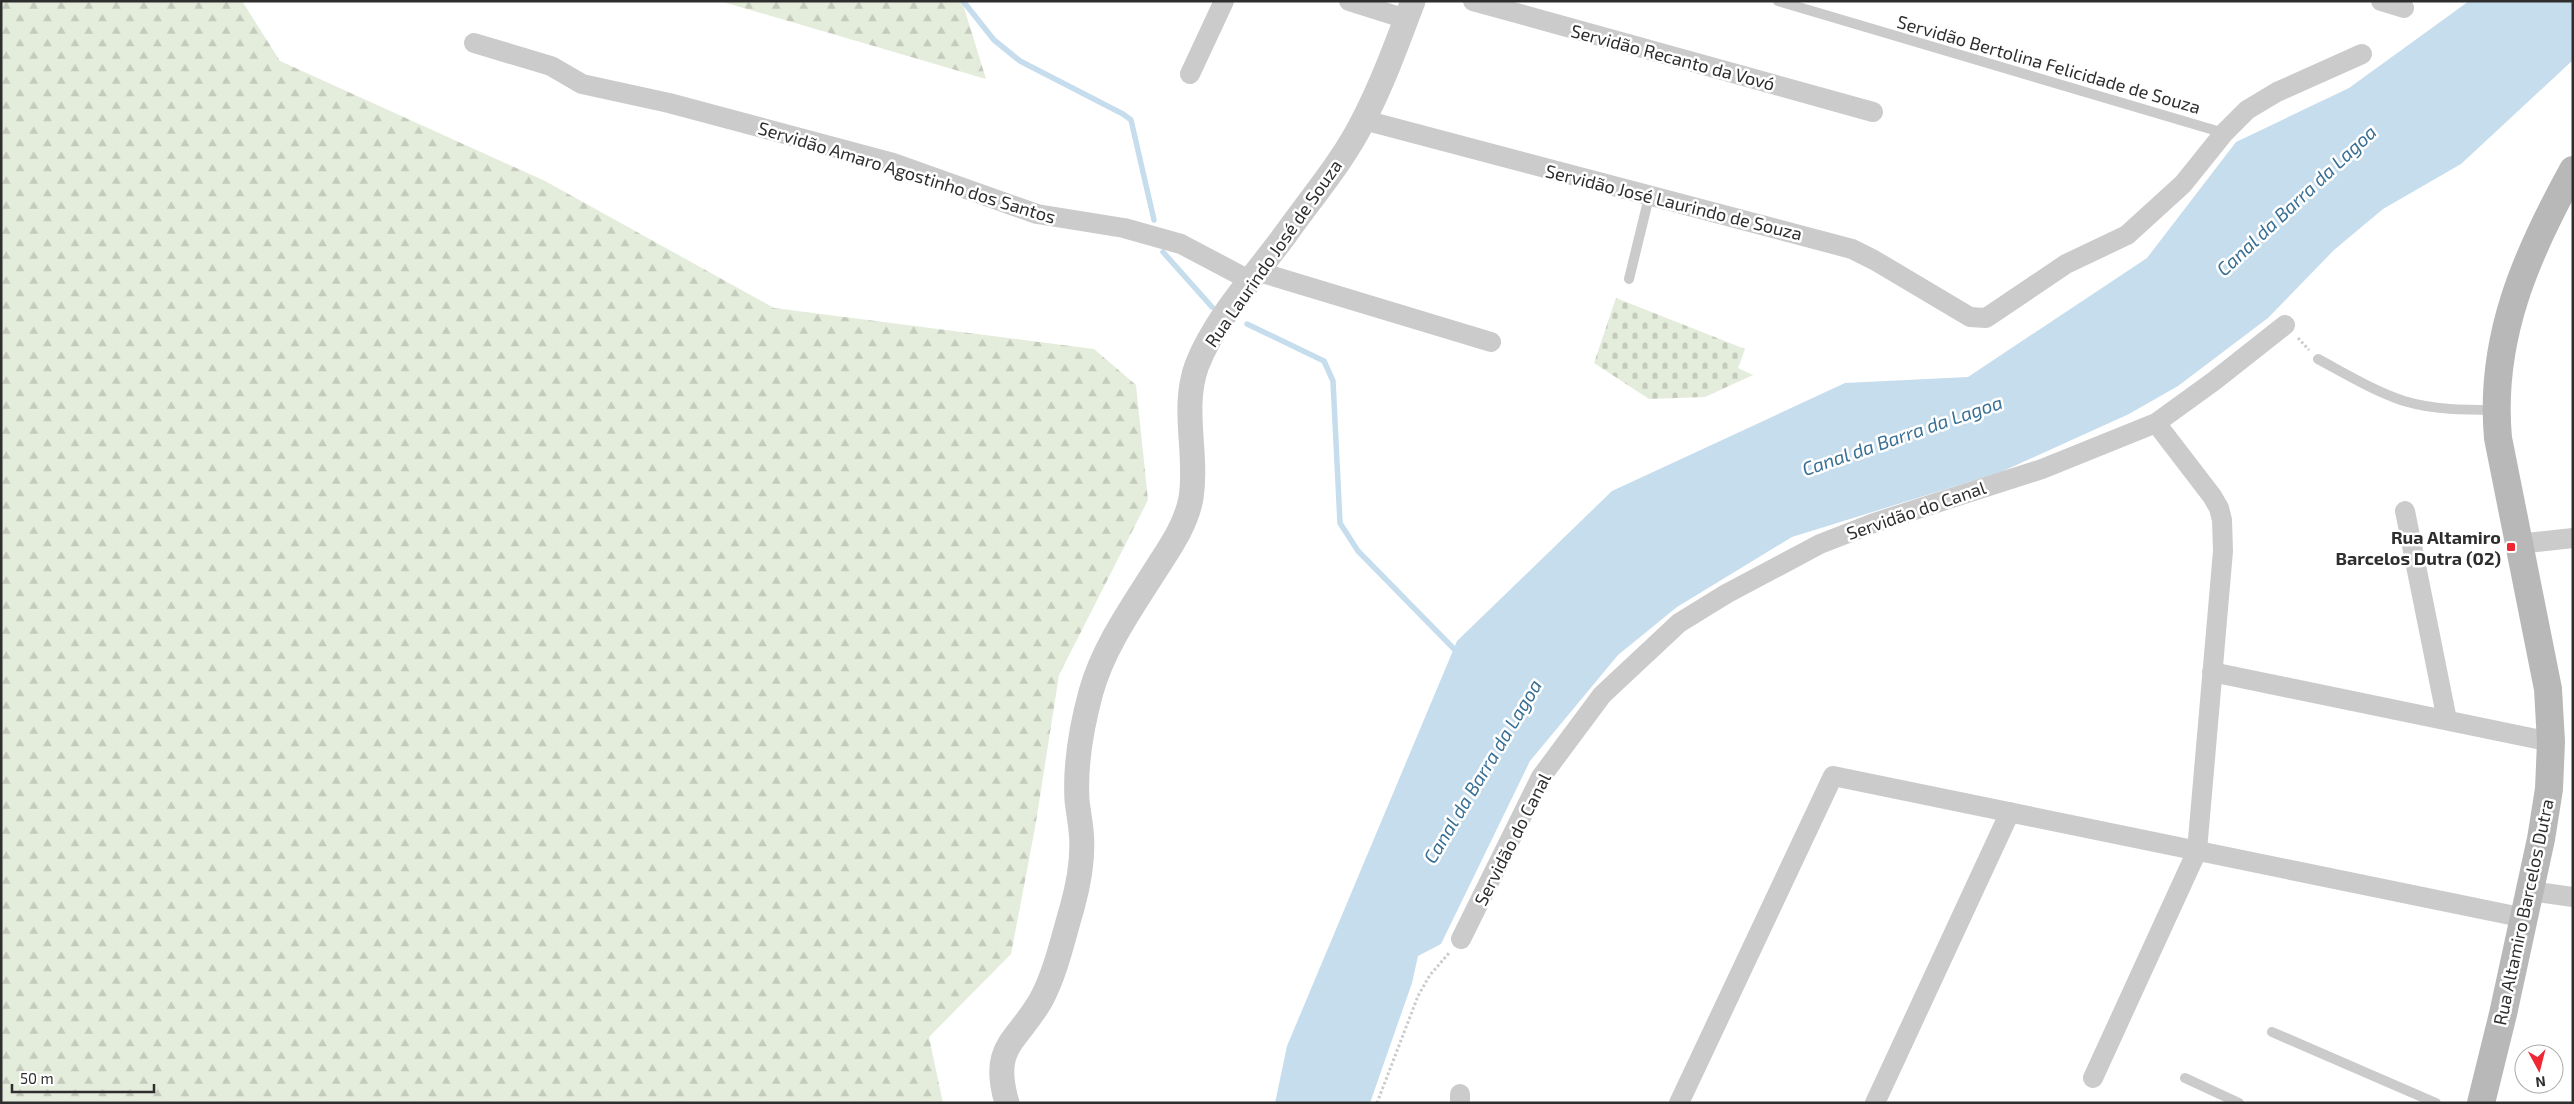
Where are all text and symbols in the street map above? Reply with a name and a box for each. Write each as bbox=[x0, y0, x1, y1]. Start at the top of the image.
street label: Servidão Bertolina Felicidade de Souza bbox=[1895, 10, 2203, 118]
street label: Servidão Recanto da Vovó bbox=[1569, 19, 1777, 95]
street label: Servidão Amaro Agostinho dos Santos bbox=[756, 116, 1058, 228]
water label: Canal da Barra da Lagoa bbox=[2211, 120, 2381, 280]
street label: Rua Laurindo José de Souza bbox=[1200, 155, 1346, 351]
street label: Servidão José Laurindo de Souza bbox=[1543, 159, 1805, 245]
water label: Canal da Barra da Lagoa bbox=[1799, 390, 2005, 480]
street label: Servidão do Canal bbox=[1843, 476, 1989, 544]
place label: Rua Altamiro Barcelos Dutra (02) bbox=[2335, 526, 2501, 569]
marker: Rua Altamiro Barcelos Dutra (02) bbox=[2505, 541, 2517, 553]
water label: Canal da Barra da Lagoa bbox=[1418, 675, 1546, 867]
street label: Servidão do Canal bbox=[1469, 768, 1555, 909]
street label: Rua Altamiro Barcelos Dutra bbox=[2488, 797, 2558, 1027]
north arrow bbox=[2514, 1044, 2564, 1094]
scale bar bbox=[12, 1062, 155, 1094]
text: 50 m bbox=[20, 1069, 54, 1087]
text: N bbox=[2535, 1073, 2547, 1091]

